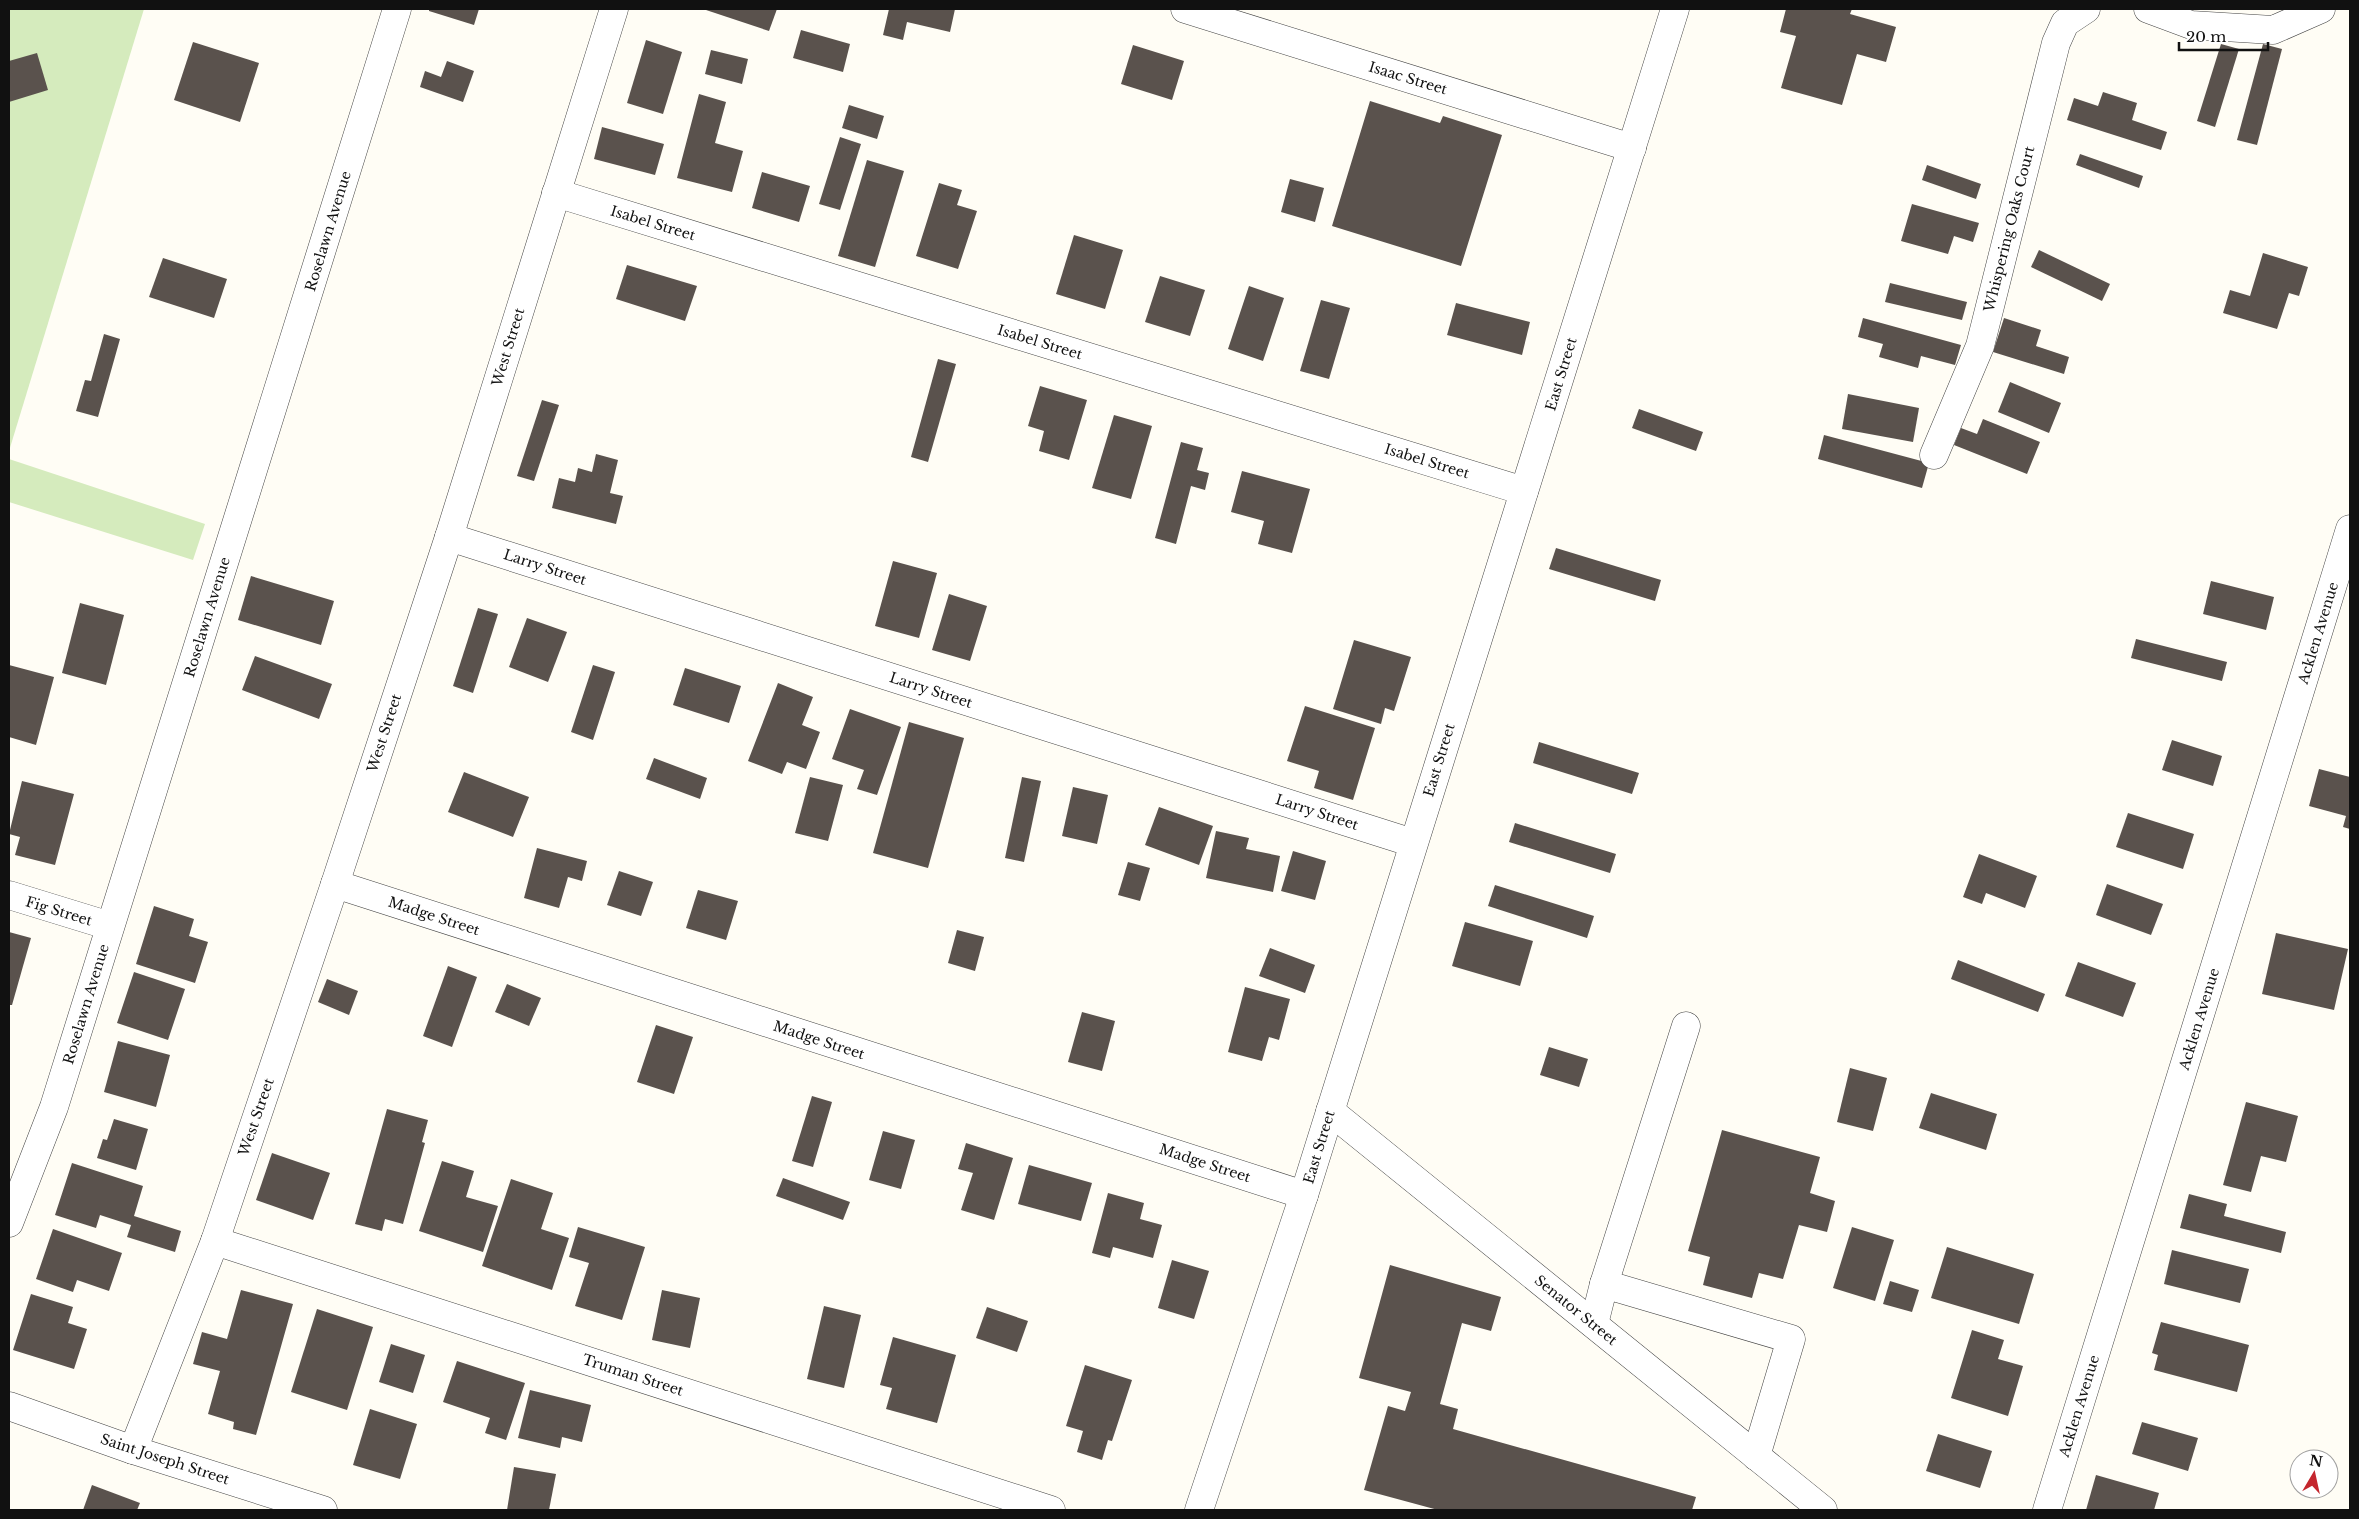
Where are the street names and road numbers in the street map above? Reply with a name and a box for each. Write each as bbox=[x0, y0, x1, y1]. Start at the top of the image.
street label: Isaac Street bbox=[1367, 58, 1450, 99]
street label: Whispering Oaks Court bbox=[1979, 144, 2038, 315]
street label: Roselawn Avenue bbox=[301, 169, 355, 293]
street label: Isabel Street bbox=[608, 202, 698, 245]
street label: West Street bbox=[487, 305, 529, 389]
street label: Isabel Street bbox=[995, 321, 1085, 364]
street label: East Street bbox=[1541, 334, 1581, 413]
street label: Isabel Street bbox=[1382, 440, 1472, 483]
street label: Larry Street bbox=[501, 545, 589, 589]
street label: Roselawn Avenue bbox=[180, 555, 234, 679]
street label: Acklen Avenue bbox=[2294, 580, 2342, 687]
street label: Larry Street bbox=[887, 668, 975, 712]
street label: West Street bbox=[363, 691, 405, 775]
street label: East Street bbox=[1419, 720, 1459, 799]
street label: Larry Street bbox=[1273, 790, 1361, 834]
street label: Fig Street bbox=[24, 892, 95, 930]
street label: Madge Street bbox=[386, 893, 483, 939]
street label: Roselawn Avenue bbox=[59, 942, 113, 1066]
street label: Acklen Avenue bbox=[2175, 966, 2223, 1073]
street label: Madge Street bbox=[771, 1017, 868, 1063]
street label: West Street bbox=[234, 1075, 278, 1159]
street label: East Street bbox=[1299, 1107, 1339, 1186]
street label: Madge Street bbox=[1157, 1140, 1254, 1186]
street label: Senator Street bbox=[1531, 1271, 1622, 1349]
street label: Truman Street bbox=[580, 1350, 686, 1400]
street label: Acklen Avenue bbox=[2055, 1353, 2103, 1460]
street label: Saint Joseph Street bbox=[98, 1430, 232, 1489]

